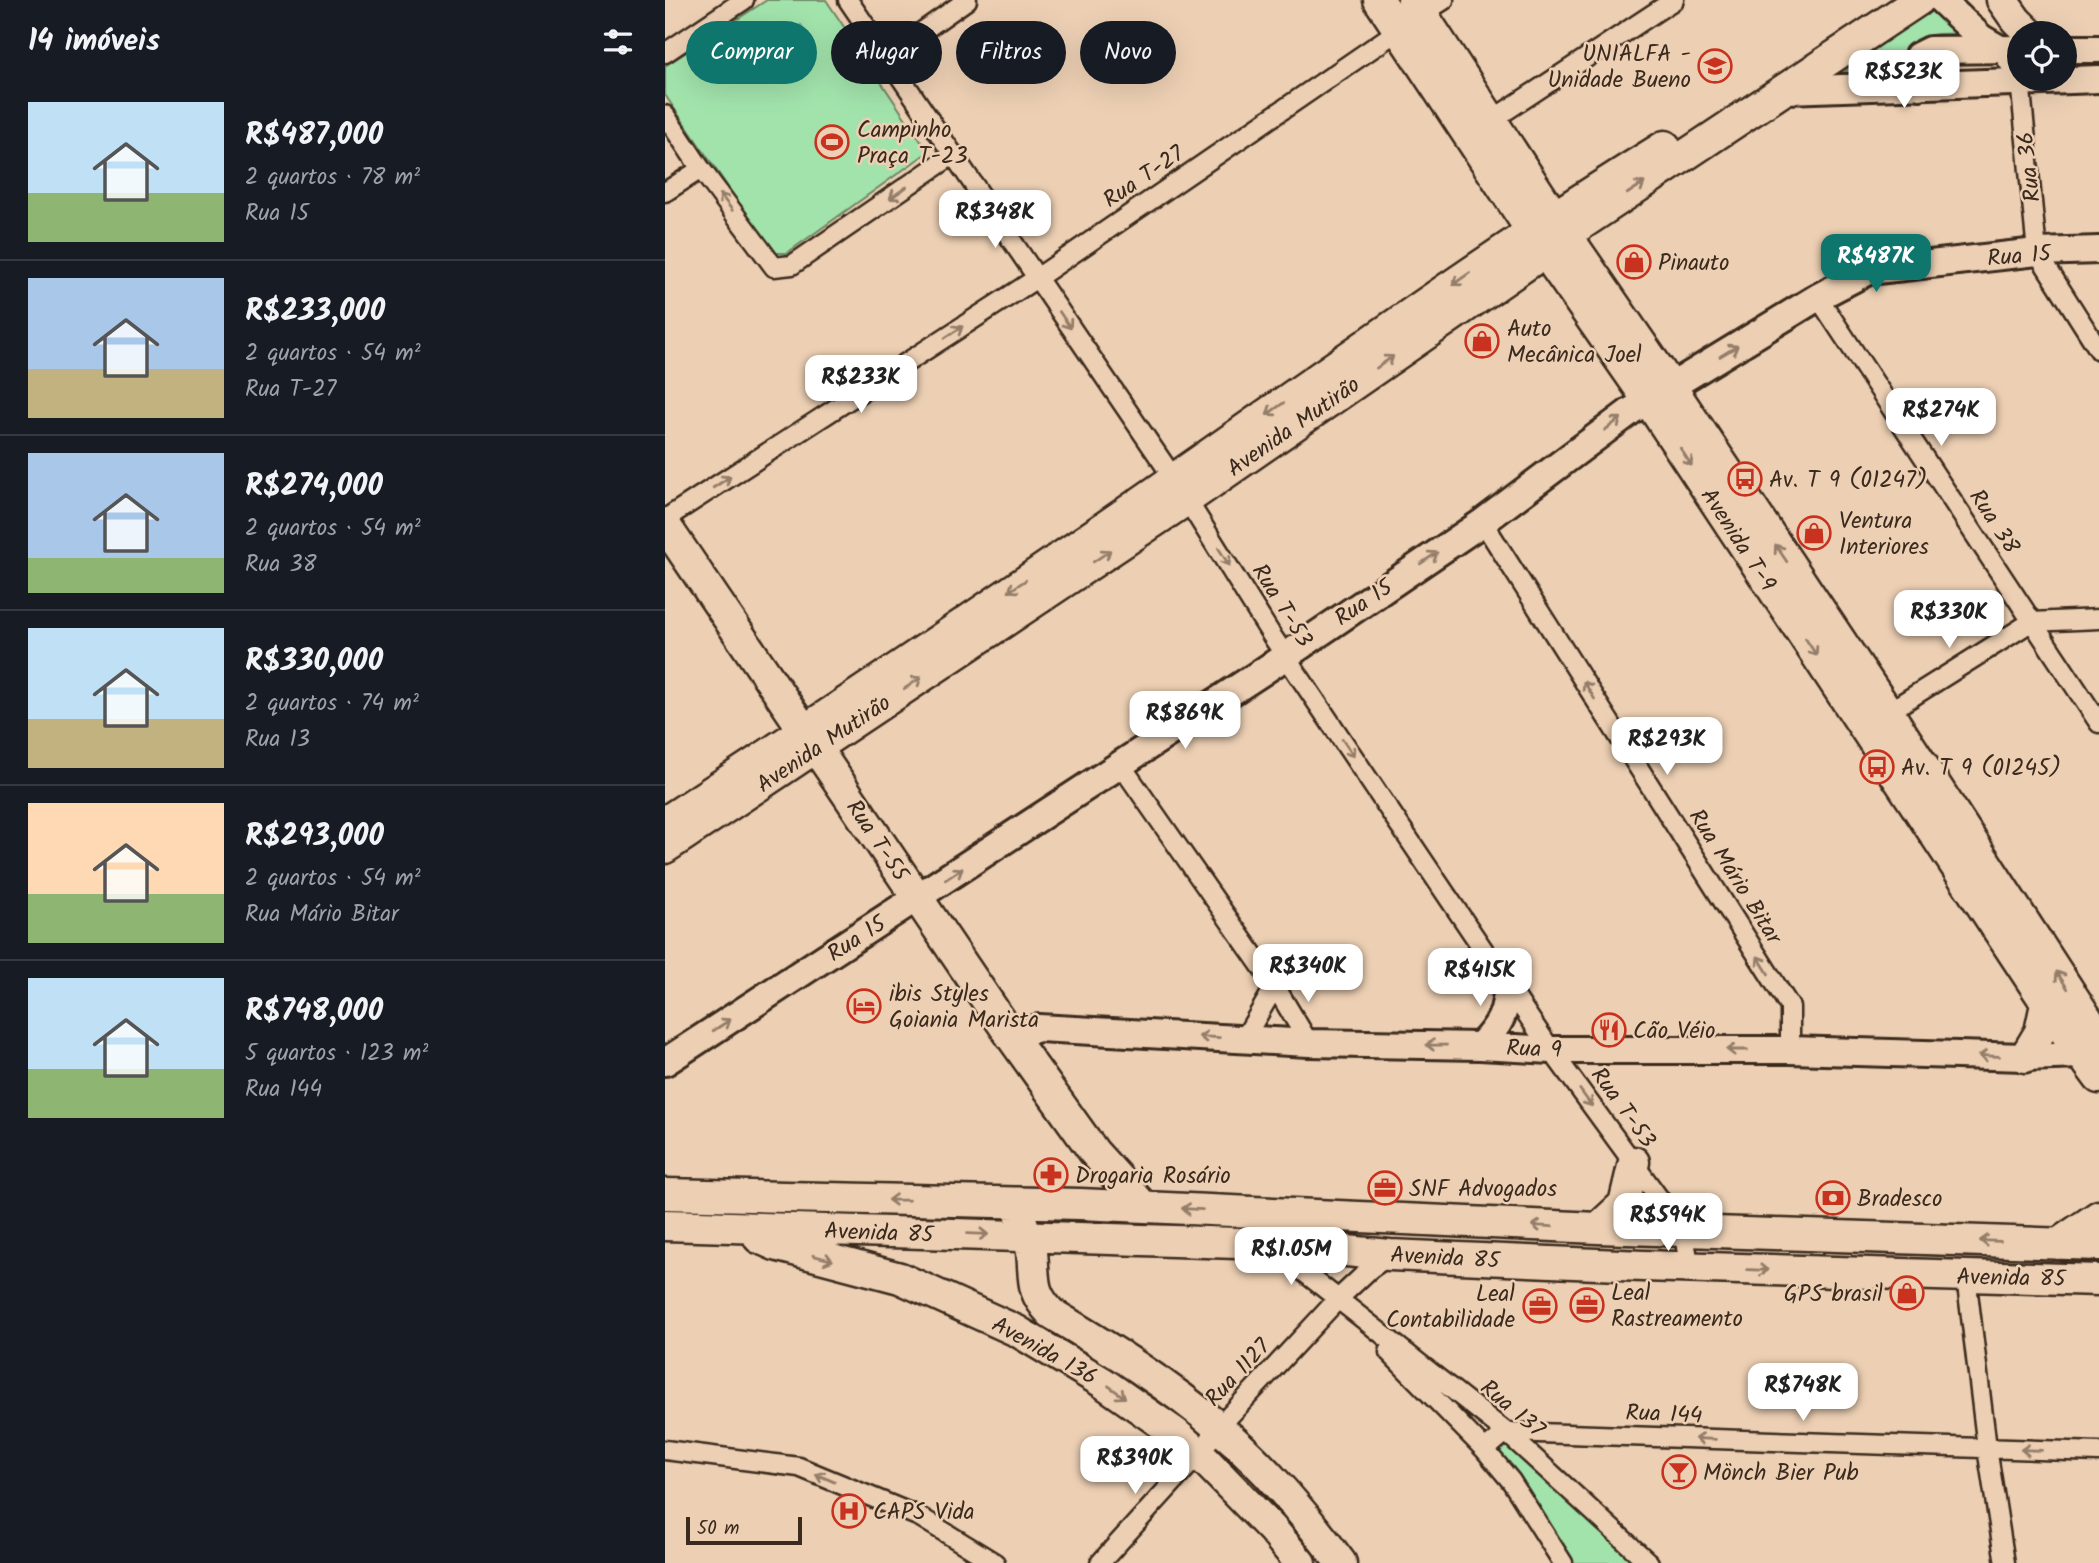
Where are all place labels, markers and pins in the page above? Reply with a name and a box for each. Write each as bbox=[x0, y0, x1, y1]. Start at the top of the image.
place label: UNIALFA - Unidade Bueno bbox=[1547, 37, 1691, 99]
school or university icon: UNIALFA - Unidade Bueno bbox=[1696, 47, 1734, 85]
pin: R$523K bbox=[1847, 50, 1961, 110]
place label: Campinho Praça T-23 bbox=[857, 113, 968, 175]
sports icon: Campinho Praça T-23 bbox=[813, 123, 851, 161]
pin: R$348K bbox=[938, 190, 1052, 250]
pin: R$487K bbox=[1819, 234, 1933, 294]
shop icon: Pinauto bbox=[1615, 243, 1653, 281]
place label: Pinauto bbox=[1658, 246, 1729, 282]
place label: Auto Mecânica Joel bbox=[1507, 312, 1642, 374]
shop icon: Auto Mecânica Joel bbox=[1463, 322, 1501, 360]
pin: R$233K bbox=[804, 356, 918, 415]
pin: R$274K bbox=[1884, 388, 1998, 448]
bus stop icon: Av. T 9 (01247) bbox=[1726, 460, 1764, 498]
place label: Av. T 9 (01247) bbox=[1769, 463, 1927, 499]
place label: Ventura Interiores bbox=[1839, 504, 1929, 566]
shop icon: Ventura Interiores bbox=[1795, 514, 1833, 552]
pin: R$330K bbox=[1892, 590, 2006, 650]
pin: R$869K bbox=[1128, 692, 1242, 751]
pin: R$293K bbox=[1610, 718, 1724, 777]
bus stop icon: Av. T 9 (01245) bbox=[1858, 748, 1896, 786]
place label: Av. T 9 (01245) bbox=[1901, 751, 2061, 787]
pin: R$340K bbox=[1251, 944, 1365, 1004]
pin: R$415K bbox=[1423, 948, 1537, 1008]
place label: ibis Styles Goiania Marista bbox=[889, 977, 1039, 1039]
hotel icon: ibis Styles Goiania Marista bbox=[845, 987, 883, 1025]
restaurant icon: Cão Véio bbox=[1590, 1011, 1628, 1049]
place label: Cão Véio bbox=[1633, 1014, 1715, 1050]
pharmacy icon: Drogaria Rosário bbox=[1032, 1156, 1070, 1194]
place label: Drogaria Rosário bbox=[1075, 1159, 1231, 1195]
office icon: SNF Advogados bbox=[1366, 1169, 1404, 1207]
place label: SNF Advogados bbox=[1409, 1172, 1557, 1208]
bank icon: Bradesco bbox=[1814, 1179, 1852, 1217]
place label: Bradesco bbox=[1857, 1182, 1942, 1218]
pin: R$594K bbox=[1611, 1194, 1725, 1253]
pin: R$1.05M bbox=[1226, 1228, 1356, 1287]
shop icon: GPS brasil bbox=[1888, 1274, 1926, 1312]
place label: Leal Rastreamento bbox=[1611, 1276, 1743, 1338]
place label: Leal Contabilidade bbox=[1386, 1277, 1515, 1339]
place label: GPS brasil bbox=[1784, 1277, 1883, 1313]
office icon: Leal Rastreamento bbox=[1568, 1286, 1606, 1324]
office icon: Leal Contabilidade bbox=[1521, 1287, 1559, 1325]
pin: R$748K bbox=[1746, 1364, 1860, 1423]
pin: R$390K bbox=[1078, 1436, 1192, 1496]
bar icon: Mönch Bier Pub bbox=[1660, 1453, 1698, 1491]
place label: Mönch Bier Pub bbox=[1703, 1456, 1859, 1492]
hospital icon: CAPS Vida bbox=[830, 1492, 868, 1530]
place label: CAPS Vida bbox=[873, 1495, 975, 1531]

